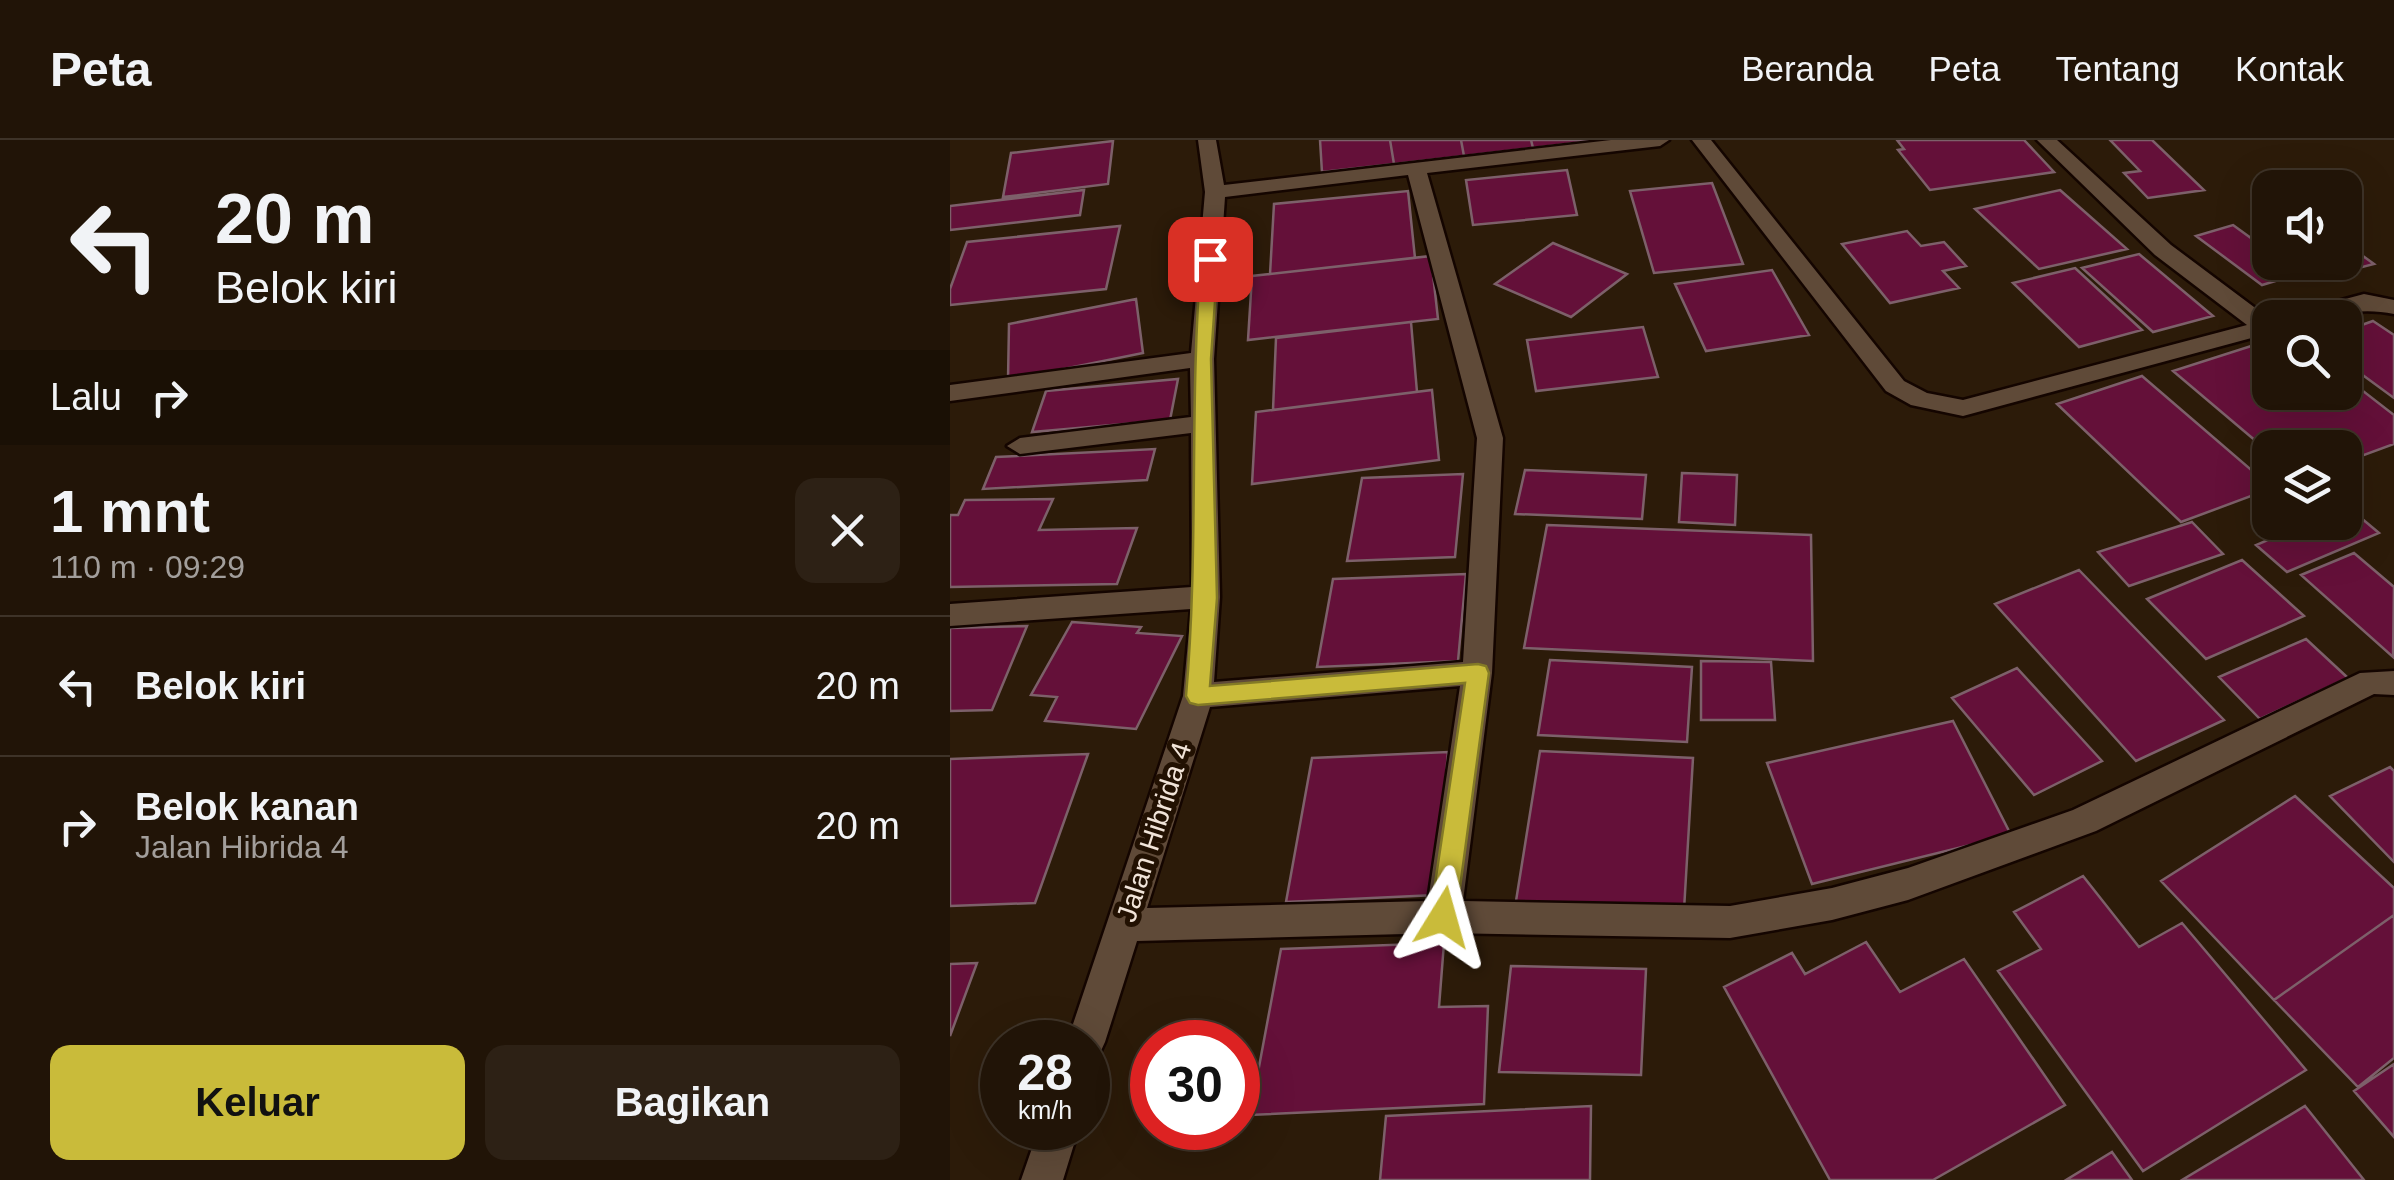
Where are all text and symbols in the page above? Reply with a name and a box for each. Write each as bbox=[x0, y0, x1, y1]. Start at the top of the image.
text: Peta bbox=[50, 43, 151, 96]
text: Beranda bbox=[1741, 49, 1873, 88]
text: Peta bbox=[1928, 49, 2000, 88]
text: Tentang bbox=[2055, 49, 2180, 88]
text: Kontak bbox=[2235, 49, 2344, 88]
map controls bbox=[2252, 170, 2362, 540]
button: sound bbox=[2252, 170, 2362, 280]
icon: left bbox=[50, 180, 180, 310]
text: 20 m bbox=[215, 180, 375, 258]
pin bbox=[1168, 217, 1253, 302]
icon: arrive bbox=[1183, 232, 1238, 287]
text: Belok kiri bbox=[215, 262, 398, 313]
button: search bbox=[2252, 300, 2362, 410]
icon: right bbox=[142, 370, 197, 425]
text: Lalu bbox=[50, 376, 122, 418]
button: layers bbox=[2252, 430, 2362, 540]
text: 1 mnt bbox=[50, 478, 210, 545]
button: close bbox=[795, 478, 900, 583]
text: 110 m · 09:29 bbox=[50, 549, 245, 585]
icon: left bbox=[50, 659, 105, 714]
text: Belok kiri bbox=[135, 665, 306, 707]
text: 20 m bbox=[816, 665, 900, 707]
street label: Jalan Hibrida 4 bbox=[1110, 738, 1198, 926]
text: Belok kanan bbox=[135, 786, 359, 828]
icon: right bbox=[50, 799, 105, 854]
text: 20 m bbox=[816, 805, 900, 847]
text: Jalan Hibrida 4 bbox=[135, 829, 348, 865]
position arrow bbox=[1391, 865, 1495, 969]
speed limit sign: 30 bbox=[1130, 1020, 1260, 1150]
button: Keluar bbox=[50, 1045, 465, 1160]
button: Bagikan bbox=[485, 1045, 900, 1160]
text: 28 bbox=[1017, 1045, 1073, 1101]
text: km/h bbox=[1018, 1096, 1072, 1124]

